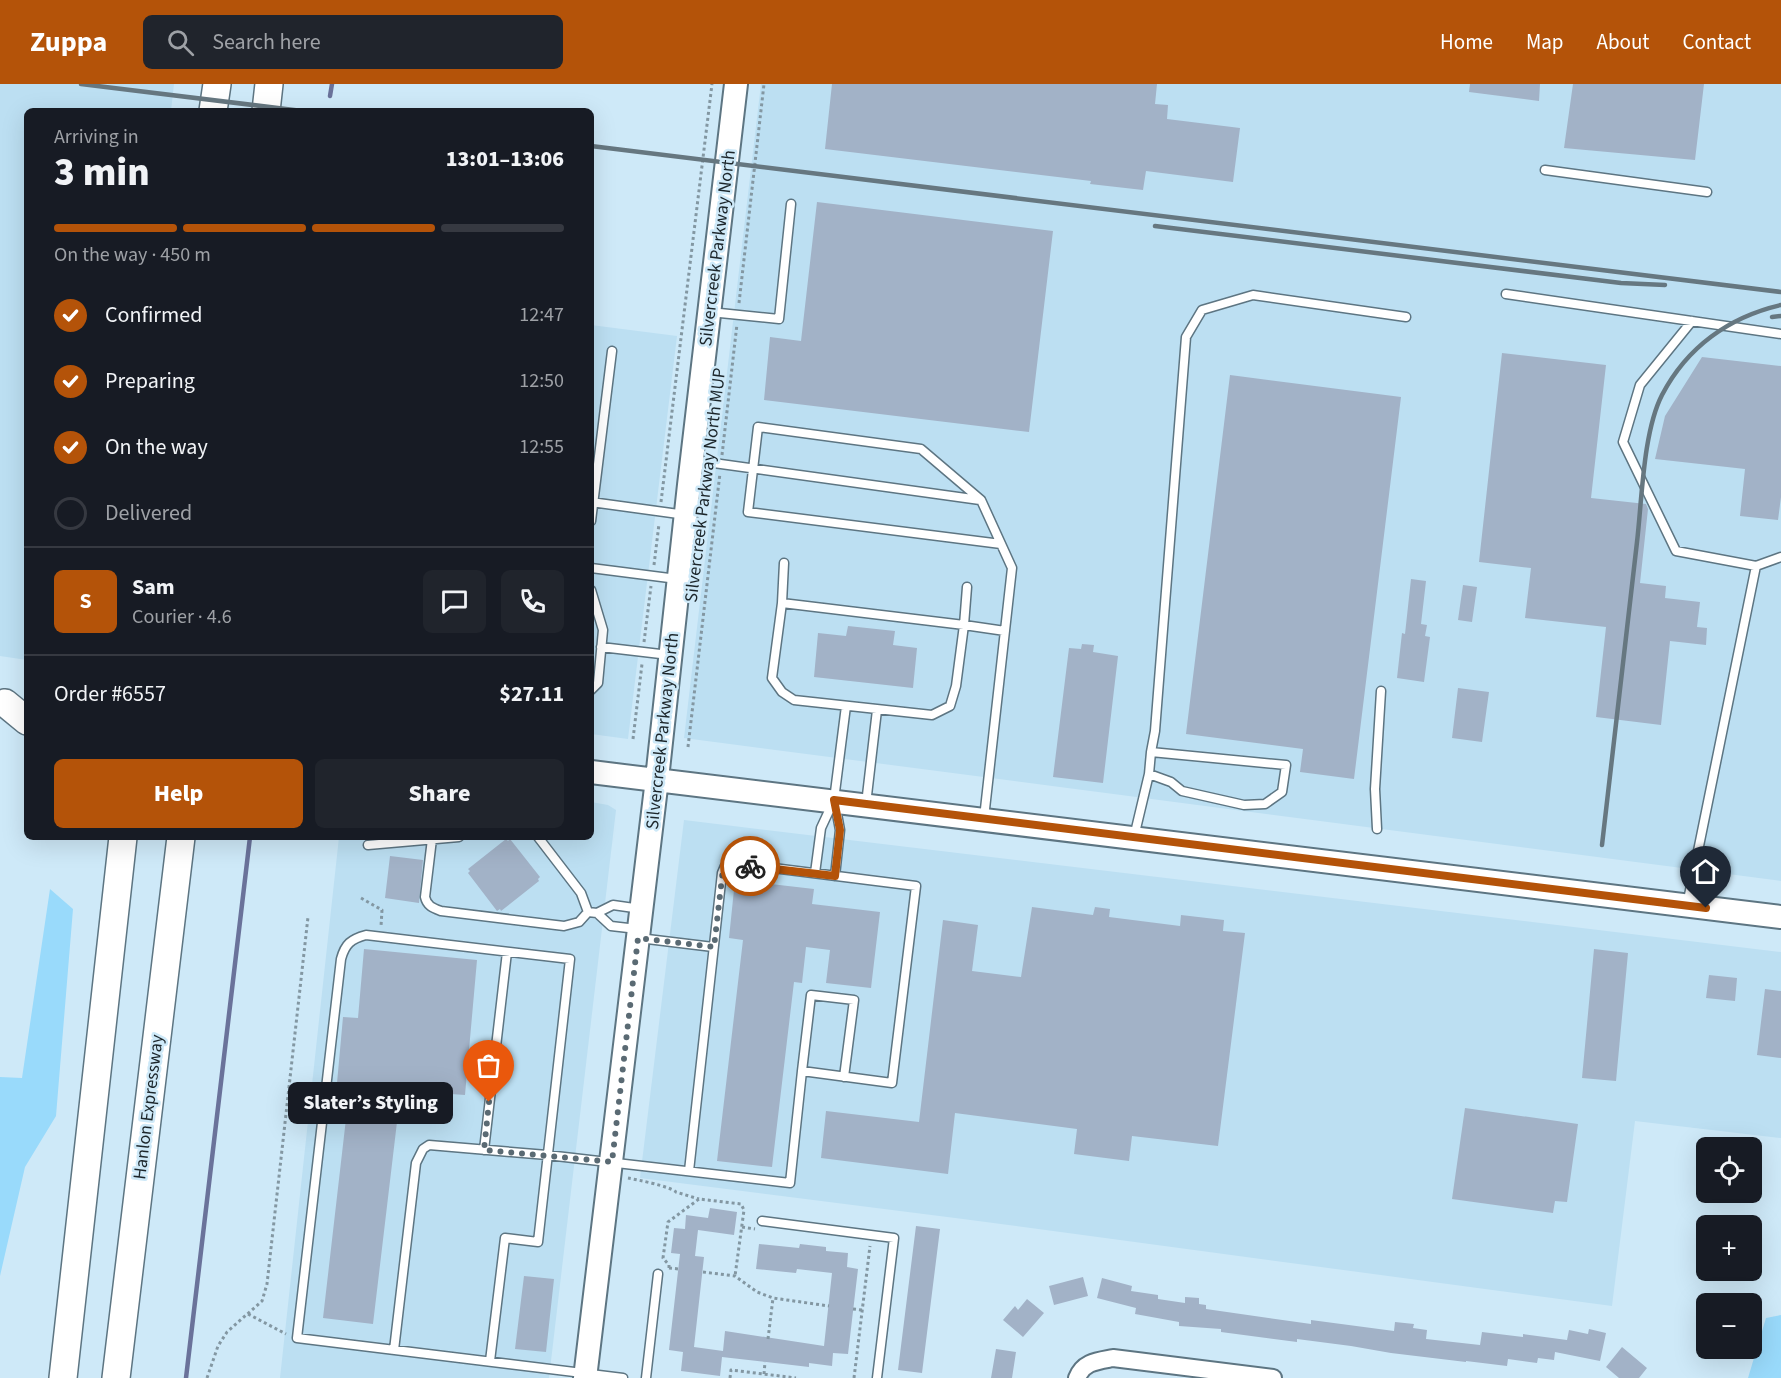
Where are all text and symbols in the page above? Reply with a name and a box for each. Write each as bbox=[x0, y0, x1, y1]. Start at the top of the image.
search box bbox=[143, 15, 563, 69]
text: Zuppa bbox=[30, 22, 107, 62]
icon: search bbox=[164, 26, 197, 59]
text: Search here bbox=[212, 26, 321, 58]
text: Home bbox=[1440, 27, 1493, 57]
text: Map bbox=[1526, 27, 1564, 57]
text: About bbox=[1597, 27, 1649, 57]
text: Contact bbox=[1682, 27, 1751, 57]
text: Arriving in bbox=[54, 123, 139, 151]
text: 13:01–13:06 bbox=[446, 143, 564, 175]
text: 3 min bbox=[54, 145, 150, 201]
street label: Silvercreek Parkway North bbox=[693, 148, 742, 348]
text: On the way · 450 m bbox=[54, 241, 211, 269]
icon: check bbox=[54, 299, 87, 332]
text: Confirmed bbox=[105, 299, 202, 331]
text: 12:47 bbox=[519, 301, 564, 329]
icon: check bbox=[54, 365, 87, 398]
text: Preparing bbox=[105, 365, 195, 397]
street label: Silvercreek Parkway North MUP bbox=[679, 366, 732, 604]
text: 12:50 bbox=[519, 367, 564, 395]
icon: check bbox=[54, 431, 87, 464]
text: On the way bbox=[105, 431, 208, 463]
text: 12:55 bbox=[519, 433, 564, 461]
text: Delivered bbox=[105, 497, 192, 529]
button: chat bbox=[423, 570, 486, 633]
button: phone bbox=[501, 570, 564, 633]
text: Sam bbox=[132, 571, 175, 603]
text: S bbox=[79, 585, 92, 617]
text: Courier · 4.6 bbox=[132, 603, 232, 631]
street label: Silvercreek Parkway North bbox=[640, 631, 685, 831]
text: Order #6557 bbox=[54, 678, 166, 710]
text: $27.11 bbox=[499, 678, 564, 710]
button: Help bbox=[54, 759, 303, 828]
button: Share bbox=[315, 759, 564, 828]
courier bbox=[720, 836, 780, 896]
pin bbox=[1680, 846, 1731, 908]
icon: bike bbox=[734, 850, 767, 883]
icon: home bbox=[1689, 855, 1722, 888]
street label: Hanlon Expressway bbox=[127, 1033, 170, 1181]
pin bbox=[463, 1040, 514, 1102]
icon: bag bbox=[472, 1049, 505, 1082]
callout: Slater’s Styling bbox=[288, 1081, 453, 1123]
text: Slater’s Styling bbox=[303, 1089, 438, 1117]
map controls bbox=[1696, 1137, 1762, 1359]
button: locate bbox=[1696, 1137, 1762, 1203]
button: + bbox=[1696, 1215, 1762, 1281]
button: − bbox=[1696, 1293, 1762, 1359]

